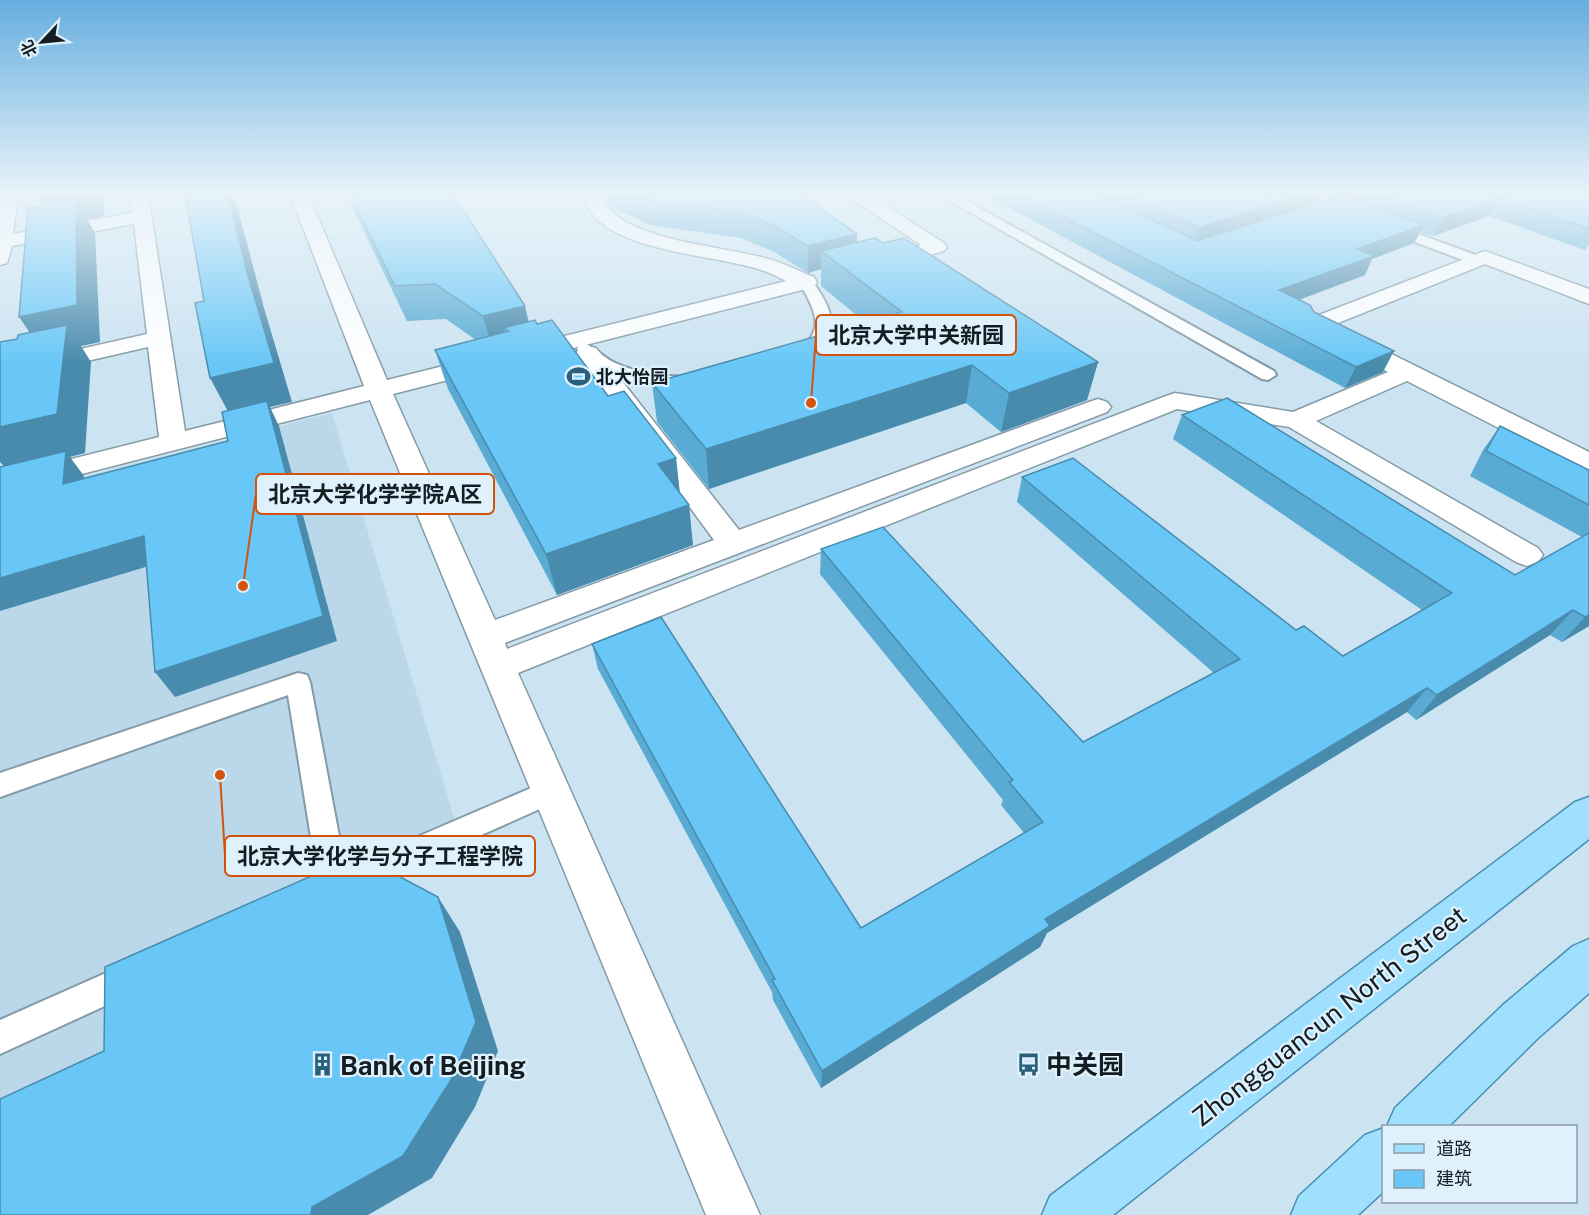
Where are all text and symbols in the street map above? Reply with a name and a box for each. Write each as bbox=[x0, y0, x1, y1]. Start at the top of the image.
north arrow bbox=[12, 12, 72, 72]
text: 北 bbox=[17, 37, 41, 60]
callout: 北京大学中关新园 bbox=[816, 315, 1016, 355]
text: 北京大学中关新园 bbox=[828, 322, 1004, 348]
sports icon: 北大怡园 bbox=[565, 363, 591, 389]
place label: 北大怡园 bbox=[596, 366, 668, 387]
callout: 北京大学化学学院A区 bbox=[256, 474, 494, 514]
text: 北京大学化学学院A区 bbox=[268, 481, 482, 507]
callout: 北京大学化学与分子工程学院 bbox=[225, 836, 535, 876]
text: 北京大学化学与分子工程学院 bbox=[237, 843, 523, 869]
street label: Zhongguancun North Street bbox=[1186, 899, 1472, 1133]
place label: 中关园 bbox=[1046, 1049, 1124, 1080]
place label: Bank of Beijing bbox=[340, 1050, 526, 1081]
bus stop icon: 中关园 bbox=[1015, 1051, 1041, 1077]
building icon: Bank of Beijing bbox=[309, 1052, 335, 1078]
legend bbox=[1382, 1125, 1577, 1203]
text: 道路 bbox=[1436, 1138, 1472, 1159]
text: 建筑 bbox=[1436, 1168, 1472, 1189]

